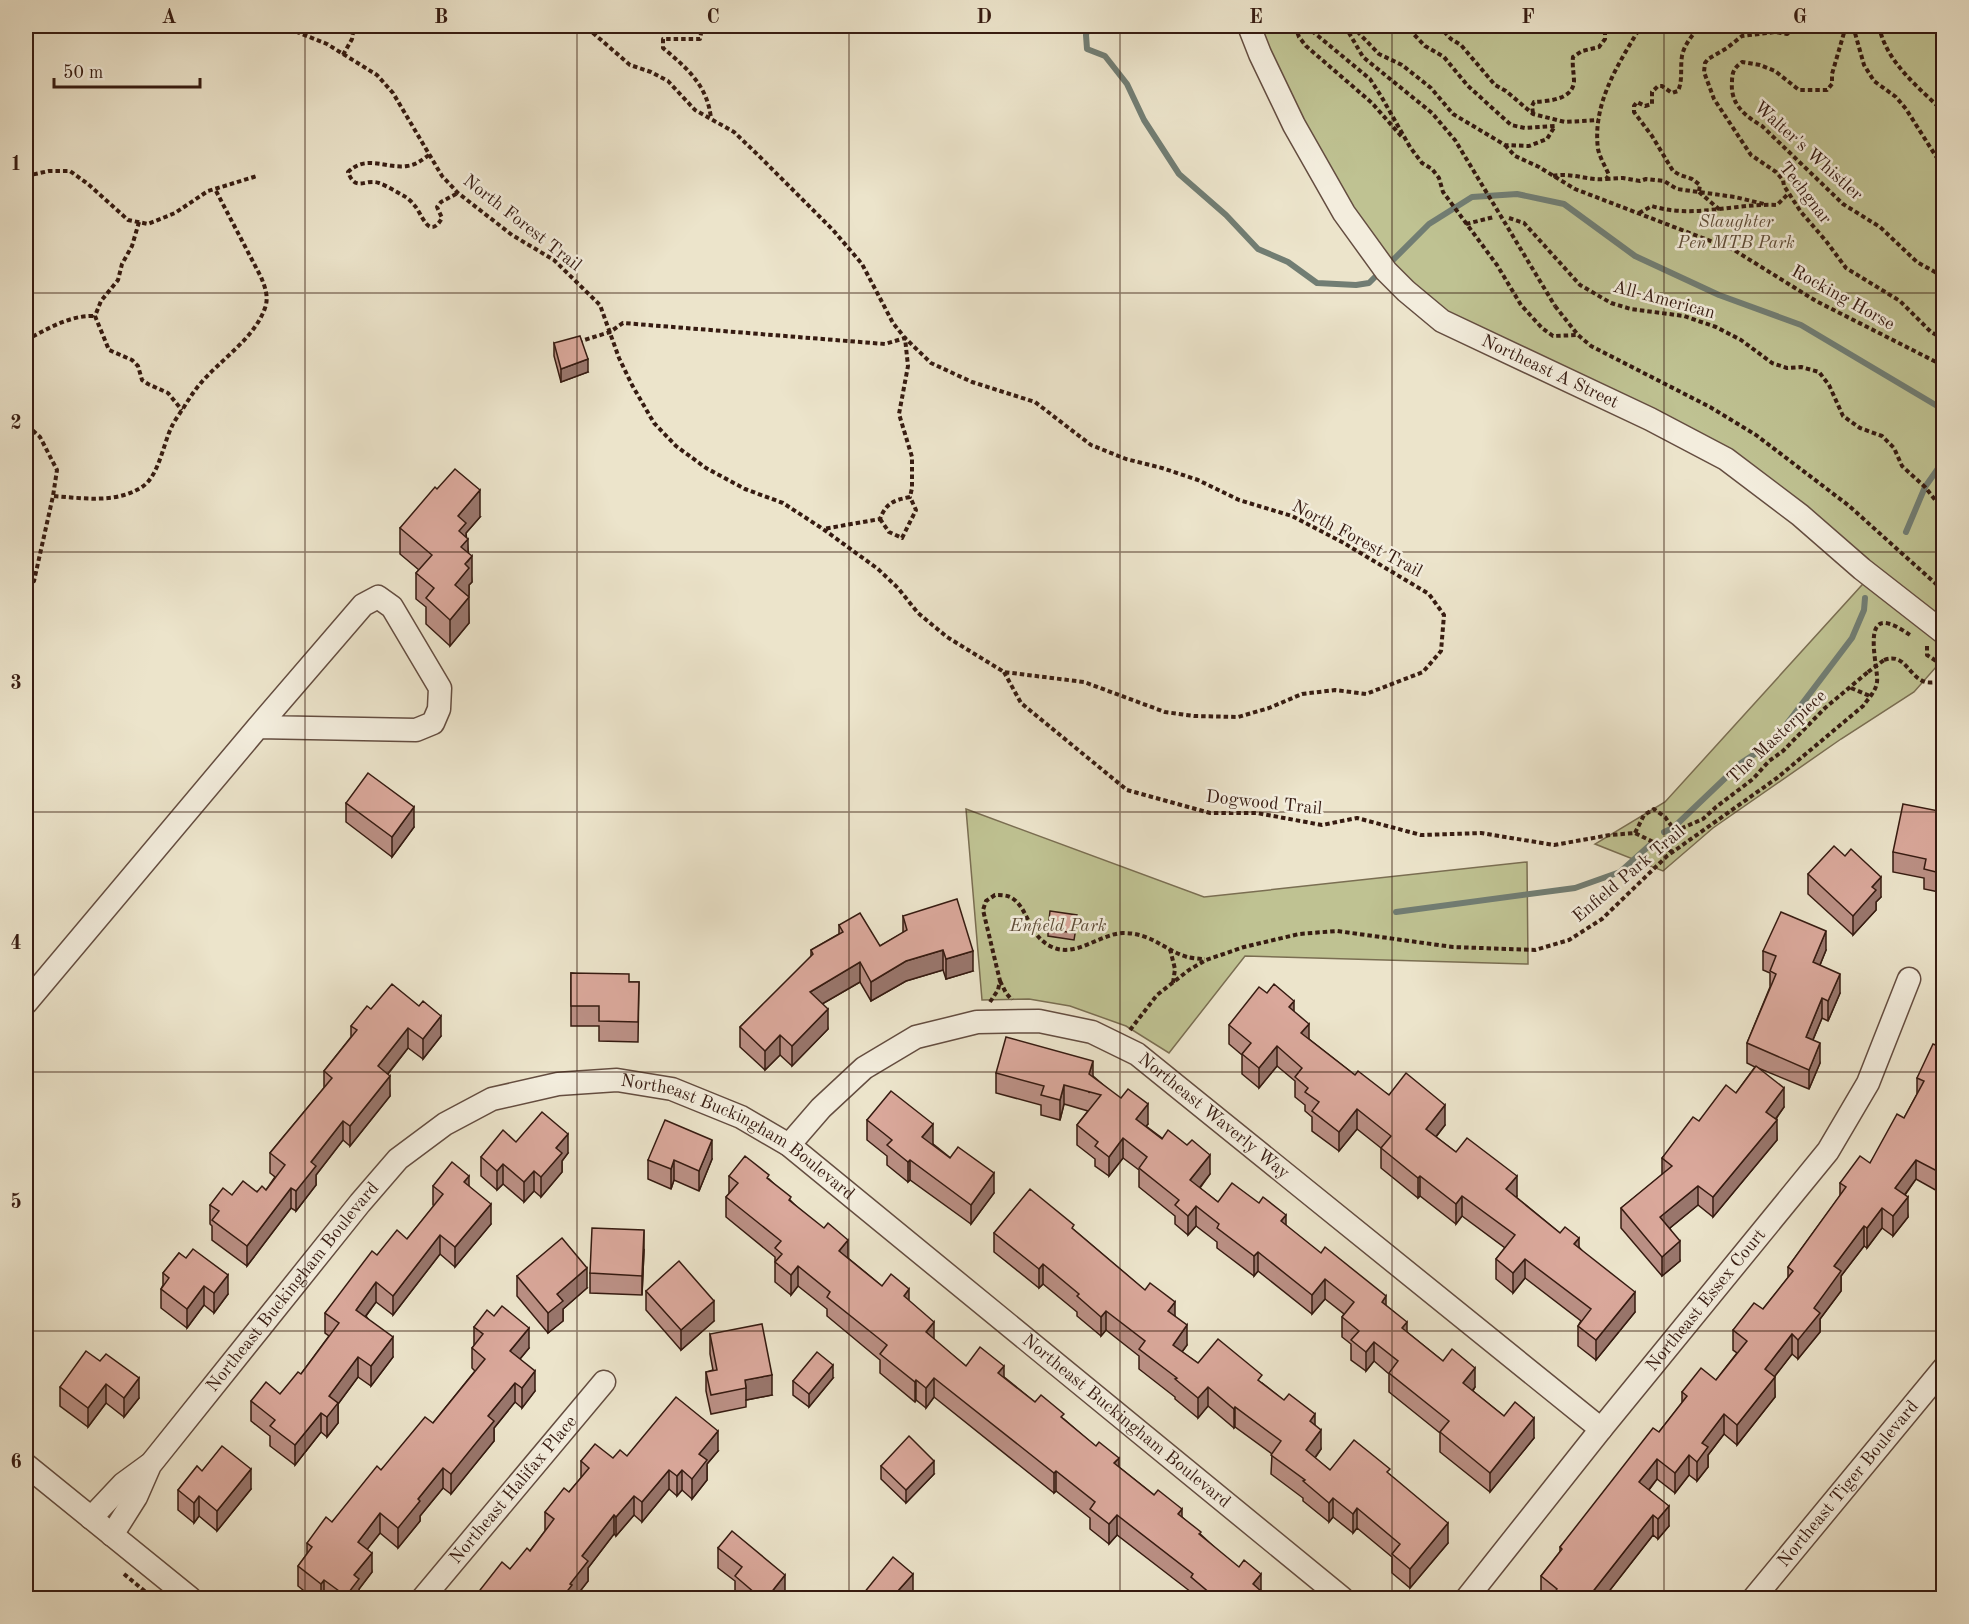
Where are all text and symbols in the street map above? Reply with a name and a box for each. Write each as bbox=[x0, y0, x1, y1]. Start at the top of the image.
text: A bbox=[161, 8, 177, 28]
text: B bbox=[434, 8, 448, 28]
text: C bbox=[706, 8, 720, 28]
text: D bbox=[976, 8, 992, 28]
text: E bbox=[1249, 8, 1263, 28]
text: F bbox=[1521, 8, 1535, 28]
text: G bbox=[1793, 8, 1807, 28]
scale bar bbox=[54, 51, 200, 89]
text: 50 m bbox=[63, 64, 103, 82]
street label: Walter's Whistler bbox=[1750, 98, 1866, 205]
text: 1 bbox=[10, 155, 22, 175]
street label: Techgnar bbox=[1775, 159, 1835, 228]
street label: North Forest Trail bbox=[459, 171, 585, 275]
park label: Slaughter Pen MTB Park bbox=[1676, 213, 1795, 252]
street label: Rocking Horse bbox=[1788, 262, 1898, 334]
street label: All-American bbox=[1611, 278, 1717, 322]
street label: Northeast A Street bbox=[1479, 332, 1621, 412]
text: 2 bbox=[10, 414, 22, 434]
street label: North Forest Trail bbox=[1289, 497, 1425, 581]
text: 3 bbox=[10, 674, 22, 694]
street label: The Masterpiece bbox=[1724, 687, 1830, 787]
street label: Dogwood Trail bbox=[1205, 788, 1323, 818]
street label: Enfield Park Trail bbox=[1570, 822, 1689, 926]
park label: Enfield Park bbox=[1008, 917, 1107, 935]
text: 4 bbox=[10, 934, 22, 954]
street label: Northeast Waverly Way bbox=[1135, 1050, 1293, 1183]
street label: Northeast Buckingham Boulevard bbox=[619, 1072, 858, 1204]
street label: Northeast Buckingham Boulevard bbox=[203, 1179, 382, 1395]
text: 5 bbox=[10, 1192, 22, 1213]
street label: Northeast Essex Court bbox=[1643, 1226, 1769, 1375]
street label: Northeast Buckingham Boulevard bbox=[1019, 1331, 1234, 1512]
street label: Northeast Tiger Boulevard bbox=[1775, 1397, 1922, 1570]
street label: Northeast Halifax Place bbox=[447, 1412, 581, 1567]
text: 6 bbox=[10, 1453, 22, 1473]

